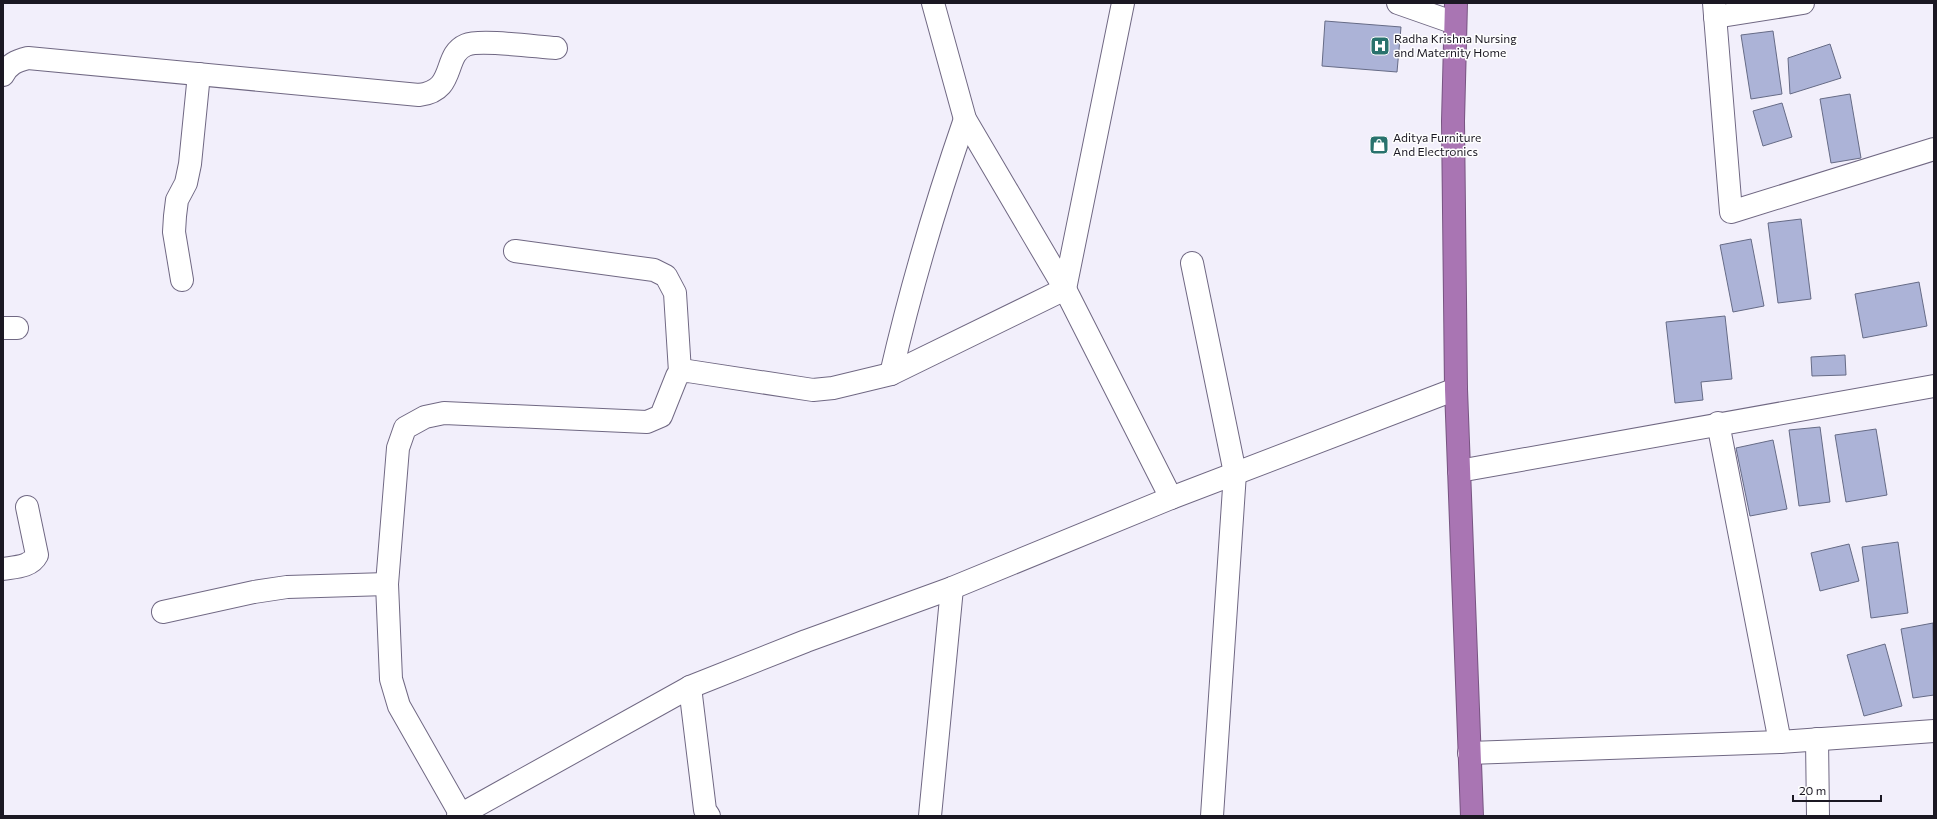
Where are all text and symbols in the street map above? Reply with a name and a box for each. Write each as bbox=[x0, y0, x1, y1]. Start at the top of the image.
place label: Radha Krishna Nursing and Maternity Home bbox=[1394, 31, 1517, 59]
hospital icon: Radha Krishna Nursing and Maternity Home bbox=[1369, 35, 1391, 57]
place label: Aditya Furniture And Electronics bbox=[1393, 130, 1481, 158]
shop icon: Aditya Furniture And Electronics bbox=[1368, 134, 1390, 156]
scale bar bbox=[1793, 777, 1881, 803]
text: 20 m bbox=[1799, 783, 1826, 797]

